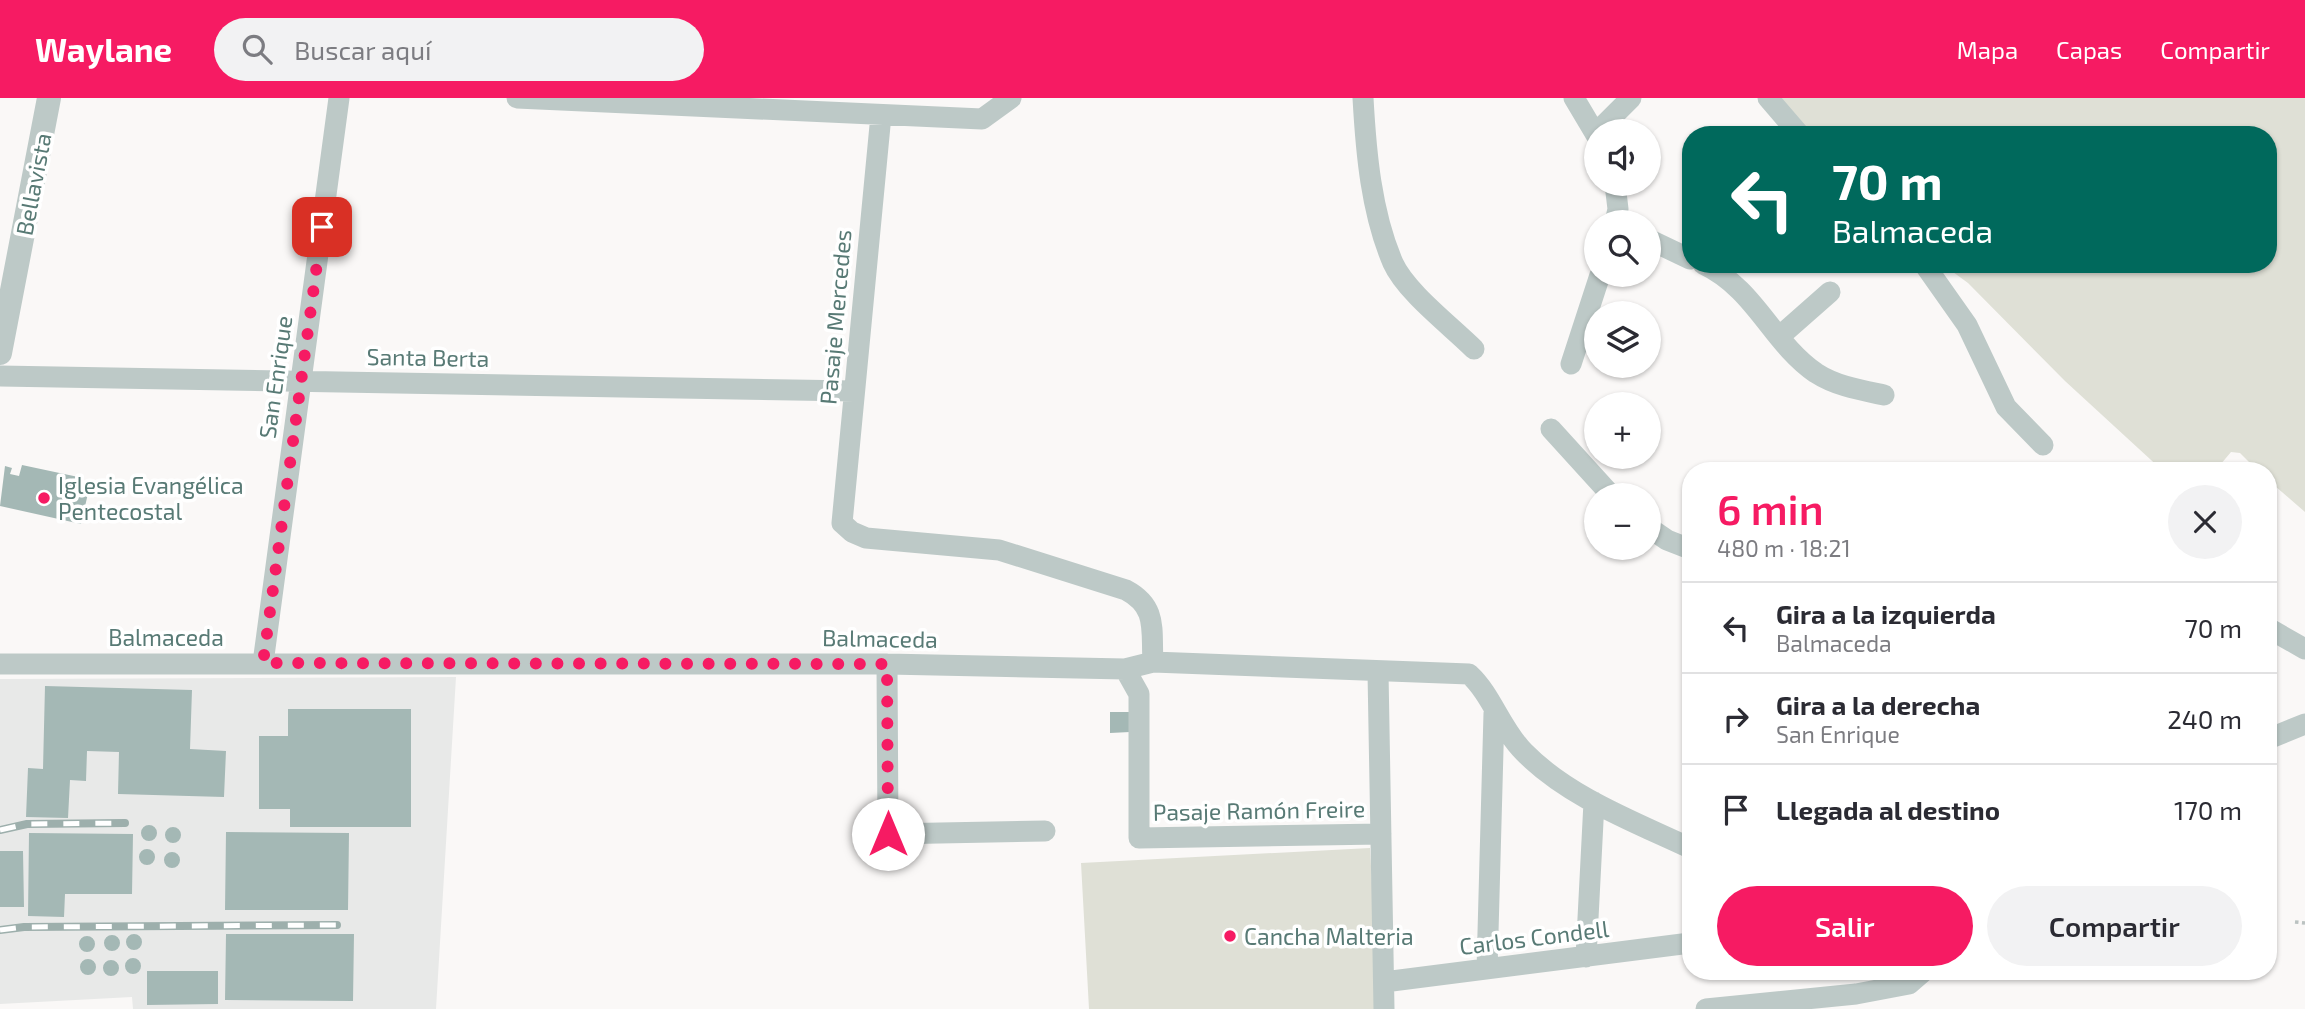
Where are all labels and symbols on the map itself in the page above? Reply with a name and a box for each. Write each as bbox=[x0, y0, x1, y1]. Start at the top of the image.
street label: Bellavista bbox=[9, 130, 57, 238]
pin bbox=[292, 197, 352, 257]
street label: Pasaje Mercedes bbox=[813, 228, 857, 406]
street label: San Enrique bbox=[253, 314, 297, 440]
street label: Santa Berta bbox=[366, 342, 490, 372]
place label: Iglesia Evangélica Pentecostal bbox=[58, 471, 244, 525]
marker: Iglesia Evangélica Pentecostal bbox=[36, 490, 52, 506]
street label: Balmaceda bbox=[108, 623, 224, 651]
street label: Balmaceda bbox=[822, 623, 938, 653]
street label: Pasaje Ramón Freire bbox=[1153, 794, 1365, 826]
position arrow bbox=[851, 797, 925, 871]
street label: Carlos Condell bbox=[1458, 914, 1611, 960]
place label: Cancha Malteria bbox=[1244, 922, 1414, 950]
marker: Cancha Malteria bbox=[1222, 928, 1238, 944]

